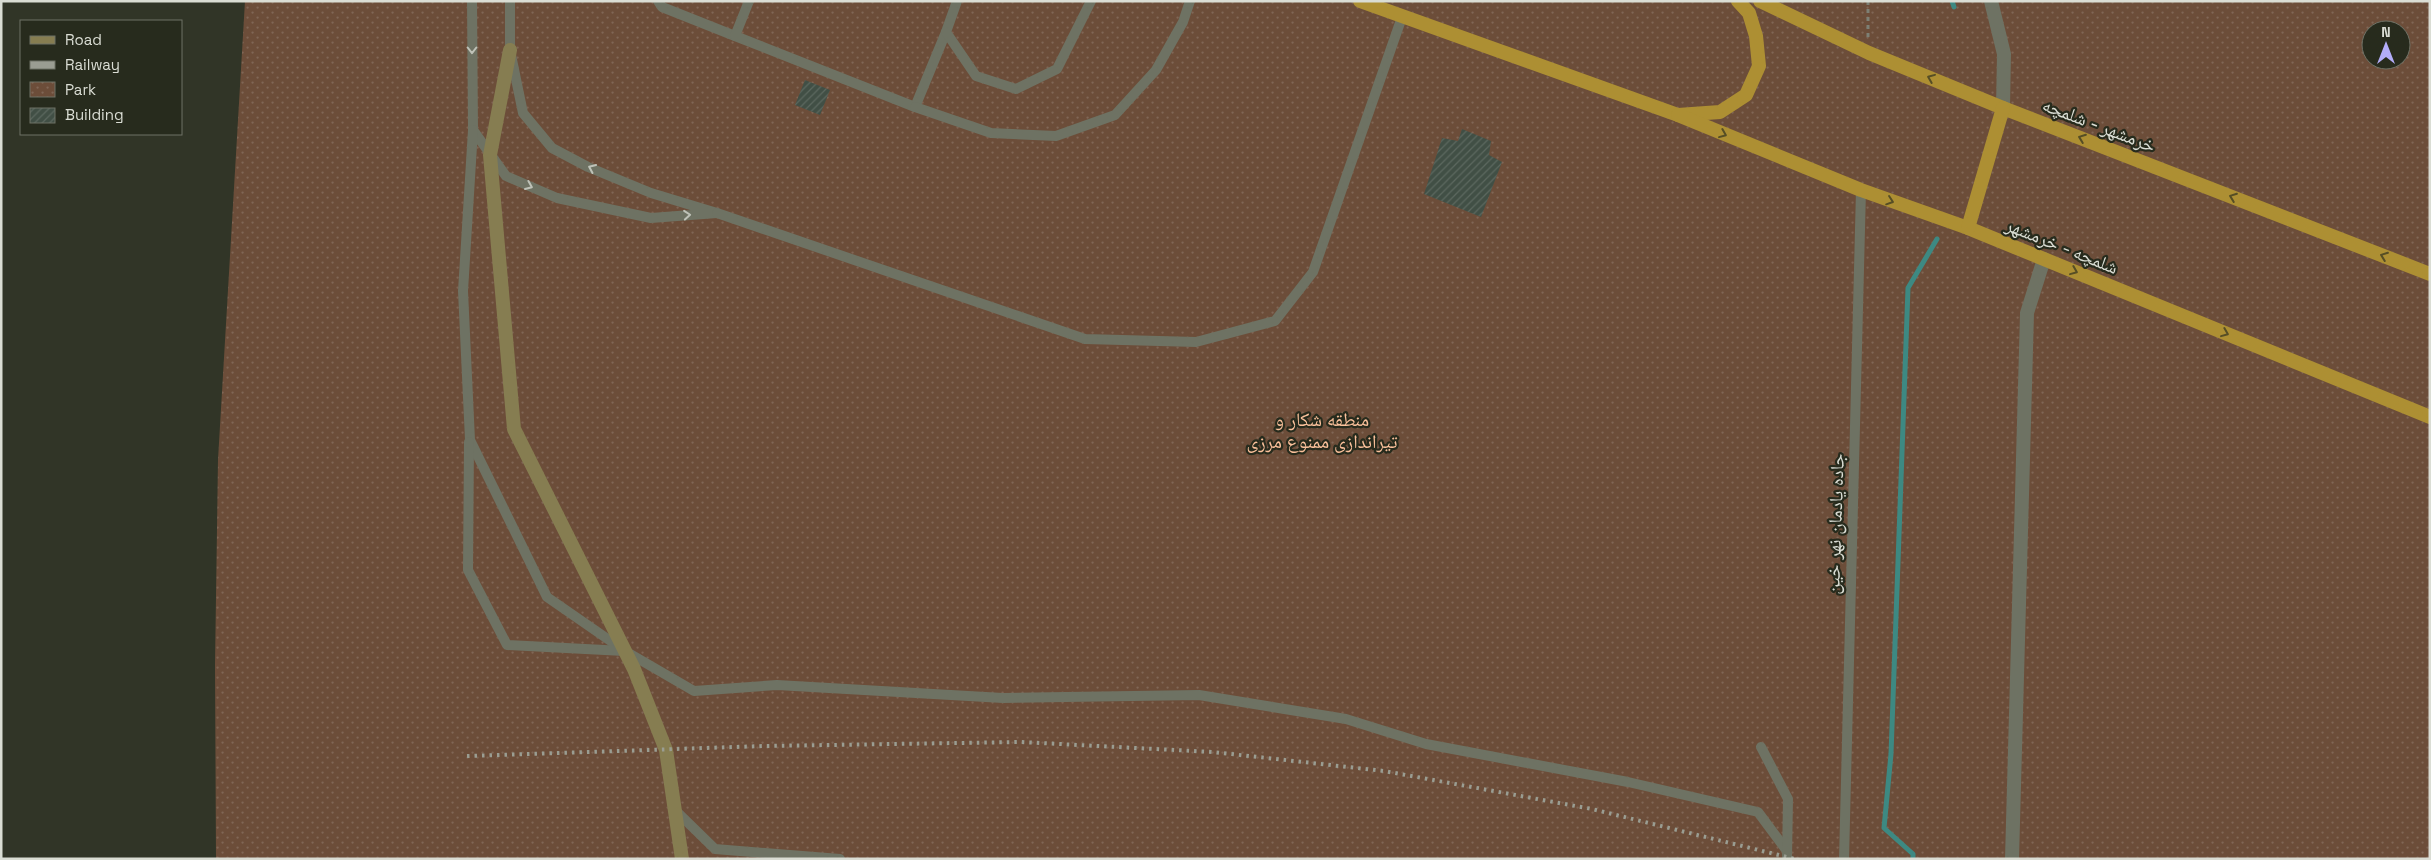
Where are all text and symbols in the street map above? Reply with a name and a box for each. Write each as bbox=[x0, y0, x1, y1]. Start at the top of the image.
legend bbox=[20, 20, 182, 135]
north arrow bbox=[2361, 20, 2411, 70]
text: N bbox=[2381, 23, 2391, 41]
text: Road bbox=[65, 30, 102, 49]
one-way arrow bbox=[467, 46, 477, 54]
text: Railway bbox=[65, 55, 120, 74]
one-way arrow bbox=[1927, 74, 1935, 84]
text: Park bbox=[65, 80, 96, 99]
street label: خرمشهر - شلمچه bbox=[2039, 92, 2159, 158]
text: Building bbox=[65, 105, 124, 124]
one-way arrow bbox=[1718, 127, 1727, 138]
one-way arrow bbox=[2078, 134, 2086, 144]
one-way arrow bbox=[588, 164, 597, 175]
one-way arrow bbox=[524, 180, 533, 191]
one-way arrow bbox=[2229, 193, 2238, 203]
one-way arrow bbox=[1885, 195, 1894, 205]
one-way arrow bbox=[683, 210, 691, 221]
street label: شلمچه - خرمشهر bbox=[2001, 212, 2122, 280]
one-way arrow bbox=[2381, 252, 2389, 262]
one-way arrow bbox=[2070, 266, 2078, 276]
one-way arrow bbox=[2220, 327, 2229, 338]
park label: منطقه شکار و تیراندازی ممنوع مرزی bbox=[1247, 407, 1398, 454]
street label: جاده یادمان نهر خین bbox=[1820, 453, 1850, 595]

